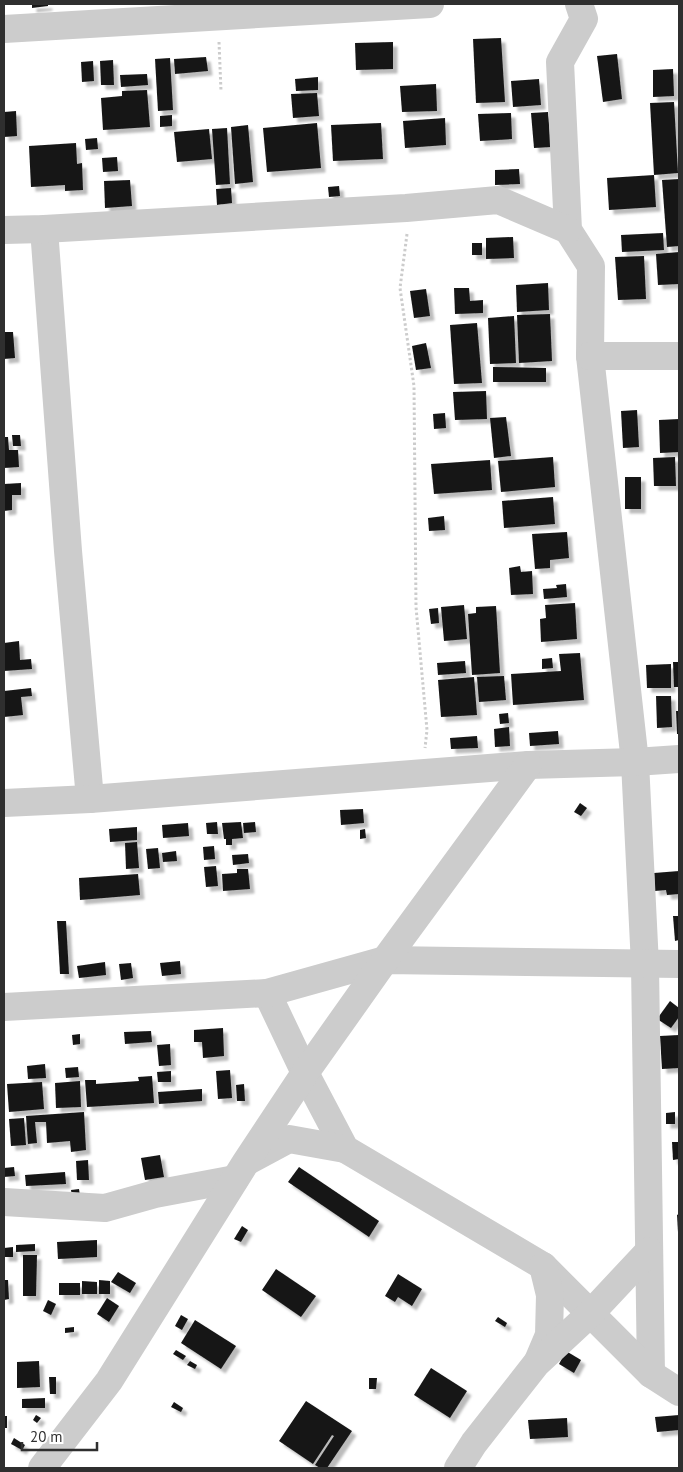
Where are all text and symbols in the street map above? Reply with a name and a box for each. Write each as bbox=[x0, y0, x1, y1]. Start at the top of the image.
scale bar bbox=[22, 1420, 98, 1452]
text: 20 m bbox=[30, 1427, 63, 1446]

